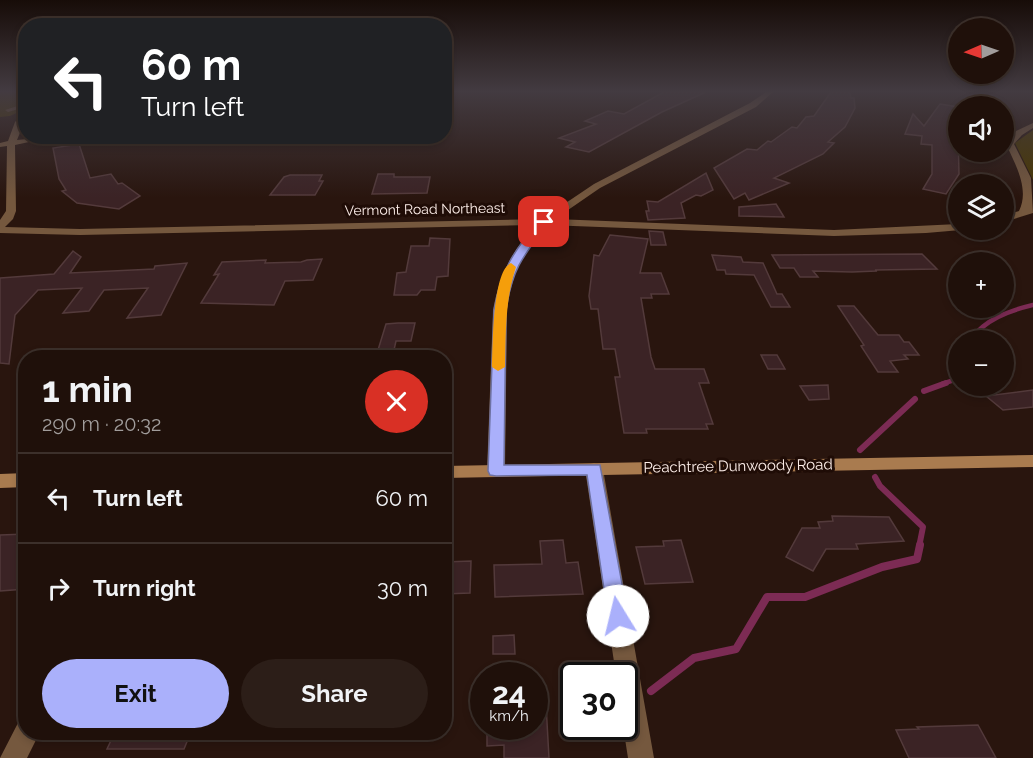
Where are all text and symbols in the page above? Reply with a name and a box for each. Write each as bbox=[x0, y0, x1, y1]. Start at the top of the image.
north arrow bbox=[948, 18, 1014, 84]
map controls bbox=[948, 18, 1014, 396]
text: 60 m bbox=[141, 41, 241, 90]
icon: left bbox=[42, 42, 120, 120]
text: Turn left bbox=[141, 91, 244, 122]
button: sound bbox=[948, 96, 1014, 162]
button: layers bbox=[948, 174, 1014, 240]
pin bbox=[518, 196, 569, 247]
street label: Vermont Road Northeast bbox=[345, 200, 506, 218]
icon: arrive bbox=[527, 205, 560, 238]
button: + bbox=[948, 252, 1014, 318]
button: − bbox=[948, 330, 1014, 396]
text: 1 min bbox=[42, 368, 133, 410]
button: close bbox=[365, 370, 428, 433]
text: 290 m · 20:32 bbox=[42, 412, 161, 436]
street label: Peachtree Dunwoody Road bbox=[643, 455, 833, 477]
icon: left bbox=[42, 482, 75, 515]
text: Turn left bbox=[93, 485, 183, 511]
text: 60 m bbox=[375, 485, 428, 511]
icon: right bbox=[42, 572, 75, 605]
text: Turn right bbox=[93, 575, 196, 601]
text: 30 m bbox=[377, 575, 428, 601]
position arrow bbox=[586, 584, 650, 648]
button: Exit bbox=[42, 659, 229, 728]
button: Share bbox=[241, 659, 428, 728]
speed limit sign: 30 bbox=[560, 662, 638, 740]
text: 24 bbox=[492, 676, 526, 711]
text: km/h bbox=[489, 707, 529, 725]

